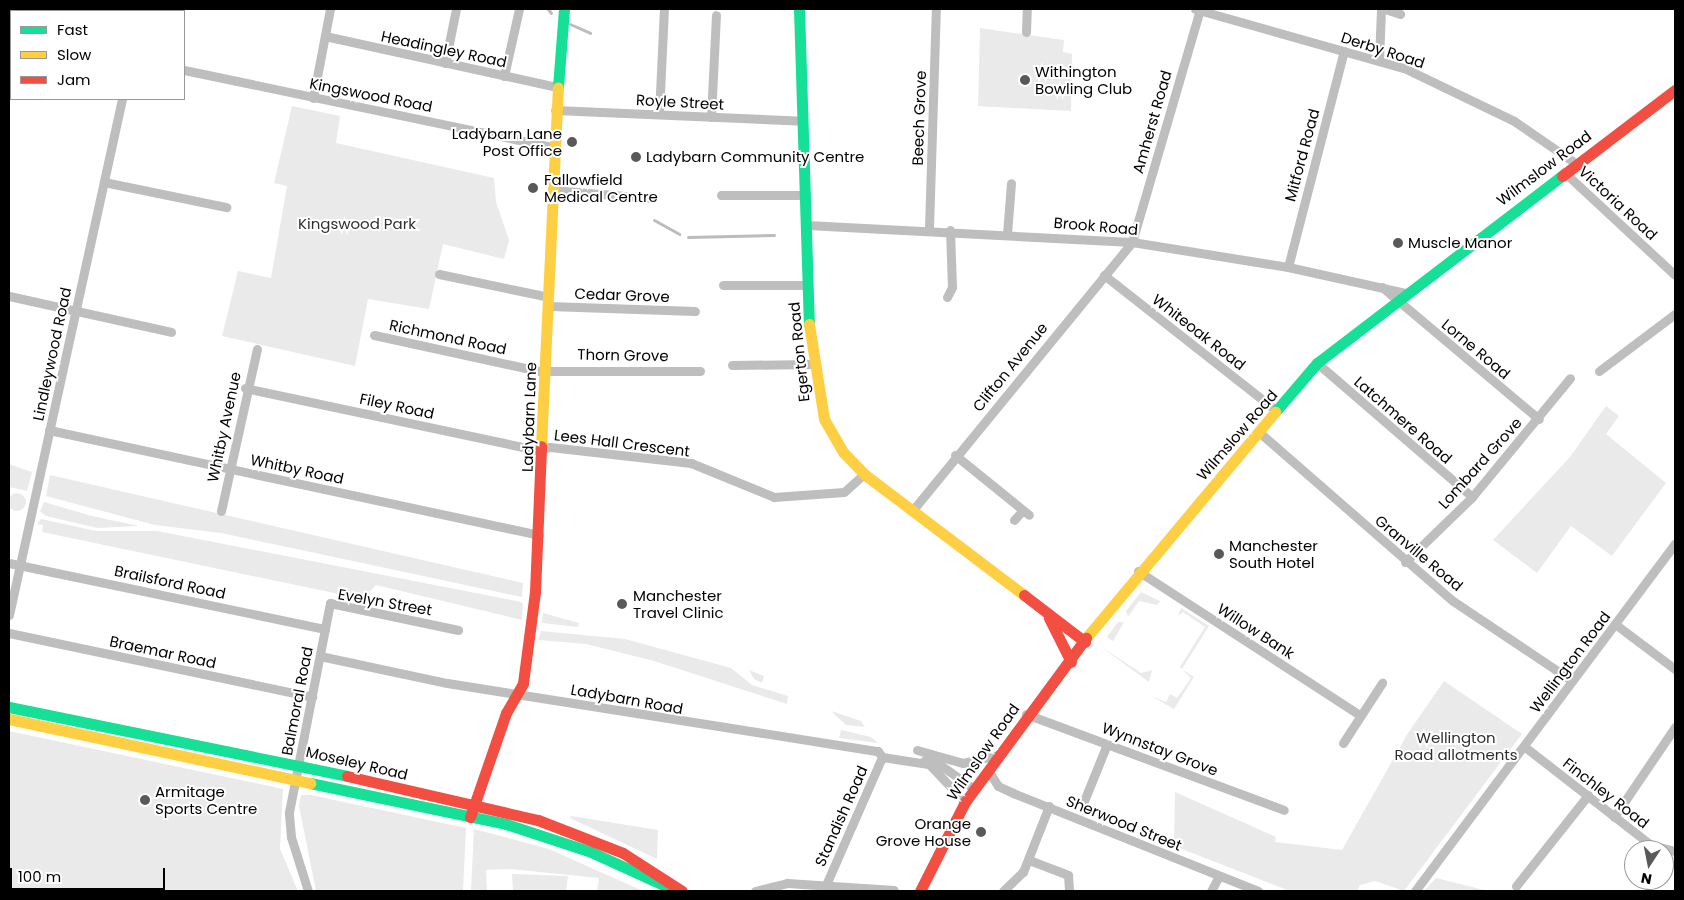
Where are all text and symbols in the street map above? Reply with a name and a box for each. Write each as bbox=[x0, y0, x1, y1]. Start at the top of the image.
legend bbox=[10, 10, 185, 100]
text: Fast bbox=[57, 19, 88, 40]
street label: Headingley Road bbox=[380, 27, 508, 71]
street label: Derby Road bbox=[1339, 28, 1427, 72]
text: Slow bbox=[57, 44, 91, 65]
place label: Withington Bowling Club bbox=[1035, 62, 1132, 97]
street label: Amherst Road bbox=[1129, 68, 1175, 176]
text: Jam bbox=[57, 69, 91, 90]
street label: Beech Grove bbox=[908, 70, 930, 166]
street label: Kingswood Road bbox=[308, 74, 434, 116]
marker: Withington Bowling Club bbox=[1019, 74, 1031, 86]
street label: Royle Street bbox=[636, 91, 724, 113]
street label: Mitford Road bbox=[1281, 107, 1323, 203]
place label: Ladybarn Lane Post Office bbox=[452, 124, 562, 159]
street label: Wilmslow Road bbox=[1493, 127, 1595, 209]
marker: Ladybarn Lane Post Office bbox=[566, 136, 578, 148]
place label: Ladybarn Community Centre bbox=[646, 148, 864, 166]
marker: Ladybarn Community Centre bbox=[630, 151, 642, 163]
street label: Victoria Road bbox=[1575, 162, 1661, 244]
place label: Fallowfield Medical Centre bbox=[544, 170, 658, 205]
marker: Fallowfield Medical Centre bbox=[526, 181, 540, 195]
street label: Brook Road bbox=[1053, 213, 1139, 239]
park label: Kingswood Park bbox=[298, 215, 416, 233]
place label: Muscle Manor bbox=[1408, 234, 1512, 252]
marker: Muscle Manor bbox=[1392, 237, 1404, 249]
street label: Cedar Grove bbox=[574, 284, 670, 306]
street label: Lindleywood Road bbox=[29, 286, 75, 422]
street label: Whiteoak Road bbox=[1149, 290, 1249, 374]
street label: Egerton Road bbox=[785, 301, 813, 403]
street label: Lorne Road bbox=[1438, 315, 1514, 383]
street label: Richmond Road bbox=[388, 316, 508, 358]
street label: Clifton Avenue bbox=[969, 319, 1051, 415]
street label: Thorn Grove bbox=[577, 345, 669, 365]
street label: Ladybarn Lane bbox=[518, 362, 540, 472]
street label: Whitby Avenue bbox=[204, 370, 244, 484]
street label: Latchmere Road bbox=[1351, 373, 1455, 467]
street label: Wilmslow Road bbox=[1193, 386, 1281, 484]
street label: Filey Road bbox=[358, 389, 436, 423]
street label: Lombard Grove bbox=[1434, 414, 1526, 512]
street label: Lees Hall Crescent bbox=[553, 426, 691, 460]
street label: Whitby Road bbox=[249, 450, 345, 488]
street label: Granville Road bbox=[1372, 511, 1466, 595]
place label: Manchester South Hotel bbox=[1229, 536, 1318, 571]
marker: Manchester South Hotel bbox=[1213, 548, 1225, 560]
street label: Brailsford Road bbox=[113, 561, 227, 603]
street label: Evelyn Street bbox=[337, 585, 433, 619]
place label: Manchester Travel Clinic bbox=[633, 586, 724, 621]
marker: Manchester Travel Clinic bbox=[615, 597, 629, 611]
street label: Willow Bank bbox=[1214, 599, 1298, 663]
street label: Wellington Road bbox=[1526, 608, 1614, 716]
street label: Braemar Road bbox=[108, 632, 218, 672]
street label: Balmoral Road bbox=[278, 645, 316, 757]
street label: Ladybarn Road bbox=[569, 680, 685, 718]
street label: Wilmslow Road bbox=[943, 700, 1023, 804]
street label: Wynnstay Grove bbox=[1099, 719, 1221, 779]
park label: Wellington Road allotments bbox=[1394, 728, 1518, 763]
street label: Moseley Road bbox=[304, 743, 410, 783]
street label: Finchley Road bbox=[1559, 754, 1653, 832]
street label: Standish Road bbox=[811, 763, 871, 869]
place label: Armitage Sports Centre bbox=[155, 782, 257, 817]
street label: Sherwood Street bbox=[1064, 792, 1184, 854]
marker: Armitage Sports Centre bbox=[139, 794, 151, 806]
place label: Orange Grove House bbox=[876, 814, 971, 849]
marker: Orange Grove House bbox=[975, 826, 987, 838]
north arrow bbox=[1624, 840, 1674, 890]
scale bar bbox=[12, 858, 168, 890]
text: 100 m bbox=[18, 866, 61, 887]
text: N bbox=[1639, 868, 1653, 890]

